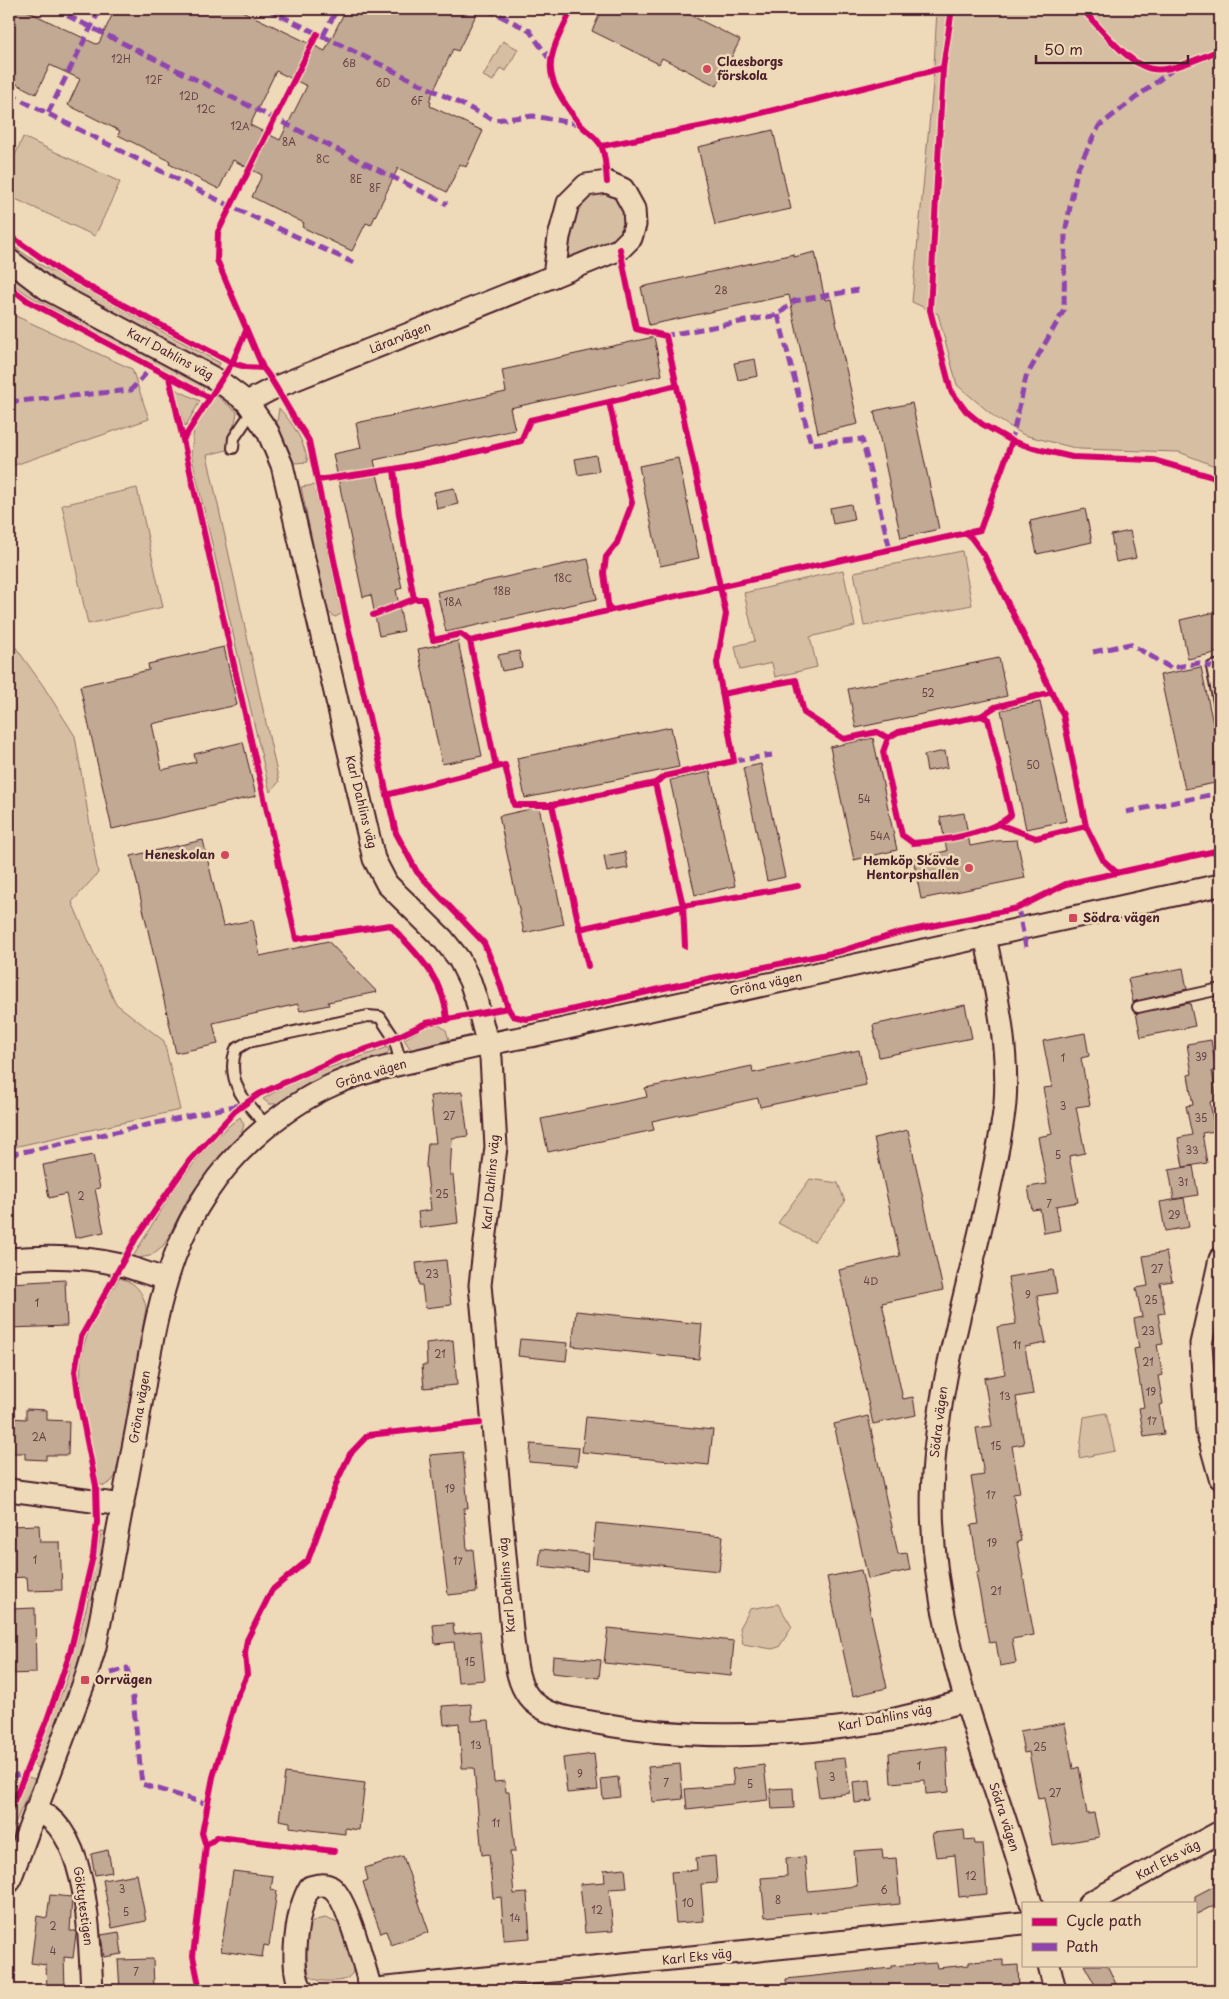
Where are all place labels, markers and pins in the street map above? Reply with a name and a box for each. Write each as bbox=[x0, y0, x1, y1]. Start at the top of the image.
place label: Claesborgs förskola bbox=[717, 52, 783, 84]
marker: Claesborgs förskola bbox=[701, 63, 713, 75]
place label: Heneskolan bbox=[145, 845, 215, 863]
marker: Heneskolan bbox=[219, 849, 231, 861]
place label: Hemköp Skövde Hentorpshallen bbox=[863, 851, 959, 883]
marker: Hemköp Skövde Hentorpshallen bbox=[963, 862, 975, 874]
place label: Södra vägen bbox=[1083, 908, 1160, 926]
marker: Södra vägen bbox=[1067, 912, 1079, 924]
place label: Orrvägen bbox=[95, 1670, 152, 1688]
marker: Orrvägen bbox=[79, 1674, 91, 1686]

